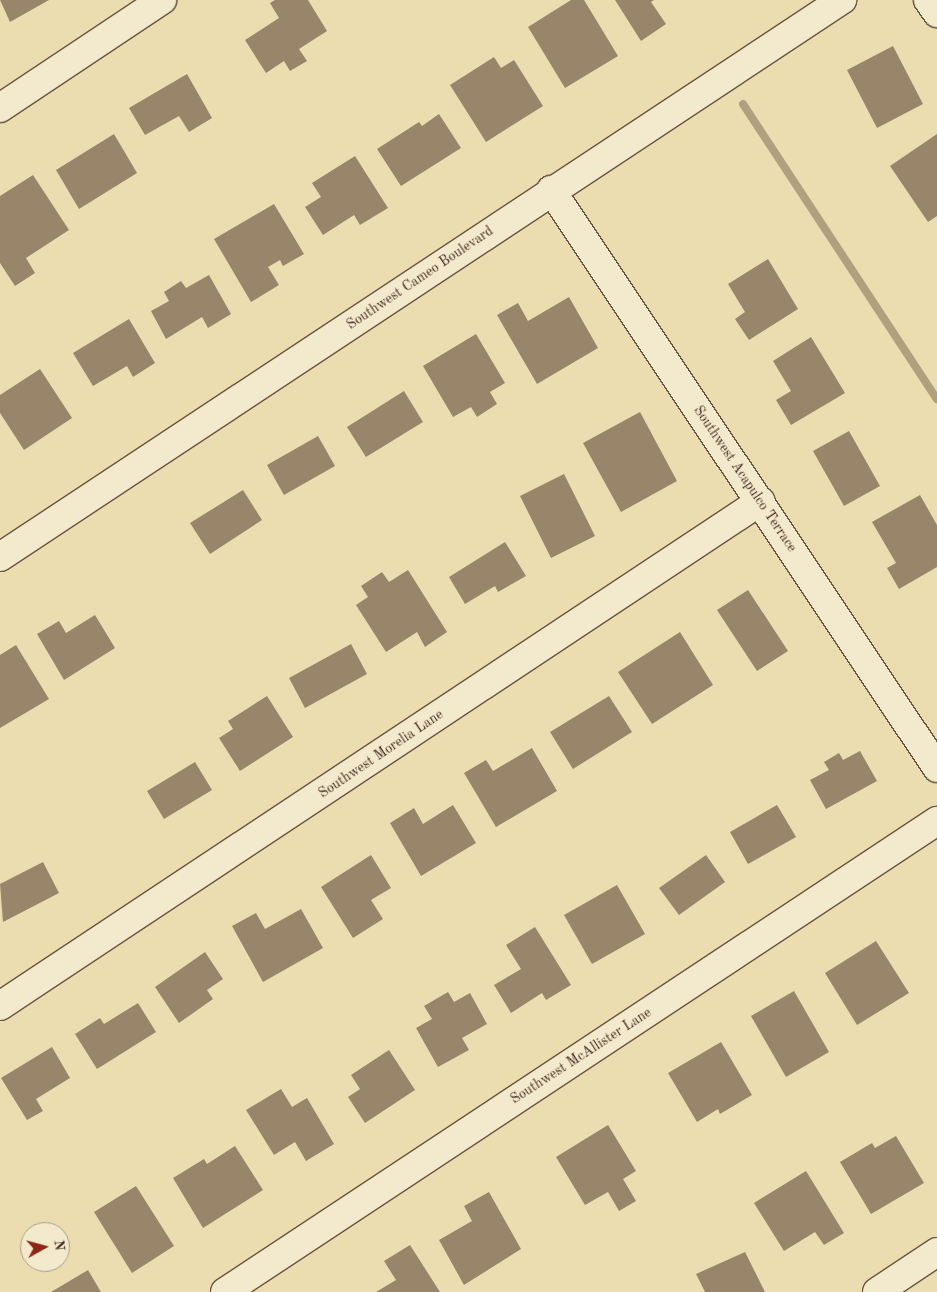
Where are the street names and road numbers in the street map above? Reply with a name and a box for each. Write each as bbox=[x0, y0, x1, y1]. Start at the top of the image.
street label: Southwest Cameo Boulevard bbox=[344, 223, 496, 333]
street label: Southwest Acapulco Terrace bbox=[690, 403, 800, 555]
street label: Southwest Morelia Lane bbox=[315, 706, 447, 802]
street label: Southwest McAllister Lane bbox=[507, 1004, 655, 1108]

